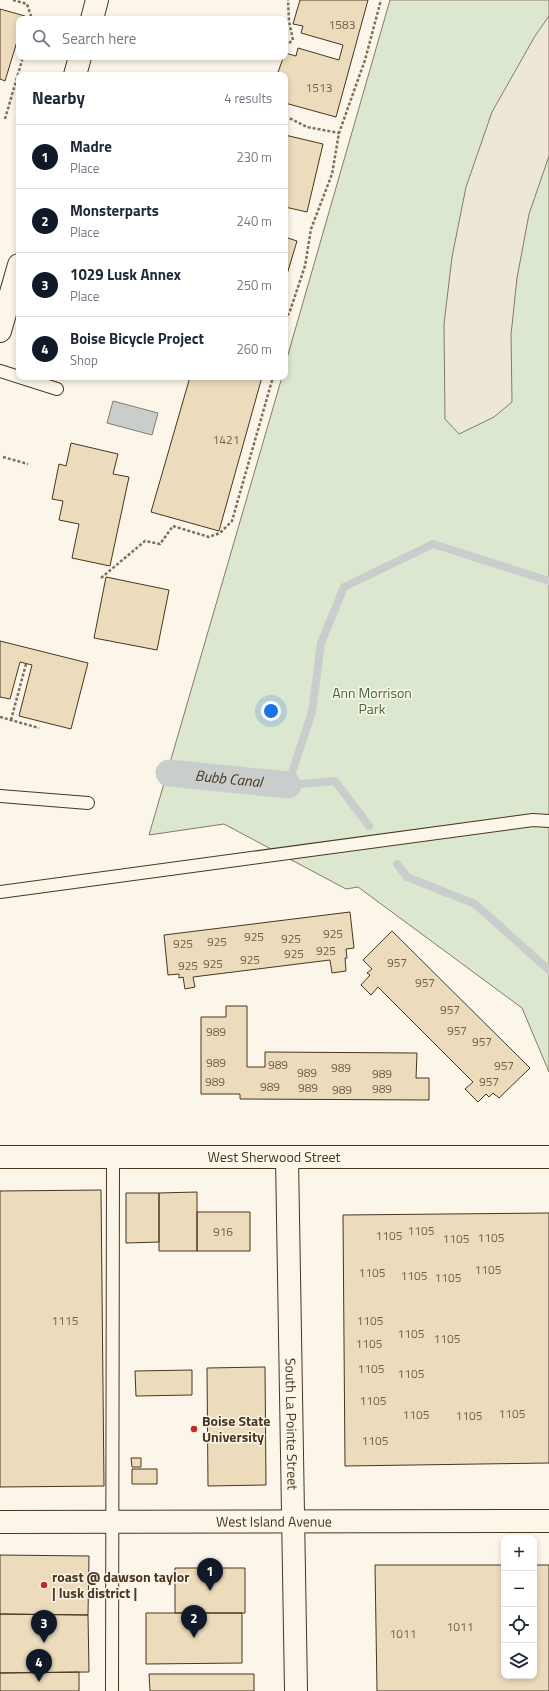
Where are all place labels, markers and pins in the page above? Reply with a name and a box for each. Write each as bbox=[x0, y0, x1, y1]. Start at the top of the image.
place label: Boise State University bbox=[202, 1410, 270, 1447]
marker: Boise State University bbox=[189, 1424, 199, 1434]
pin: 1 bbox=[197, 1558, 223, 1591]
place label: roast @ dawson taylor | lusk district | bbox=[52, 1566, 189, 1603]
marker: roast @ dawson taylor | lusk district | bbox=[39, 1580, 49, 1590]
pin: 2 bbox=[181, 1605, 207, 1638]
pin: 3 bbox=[31, 1610, 57, 1643]
pin: 4 bbox=[26, 1649, 52, 1682]

